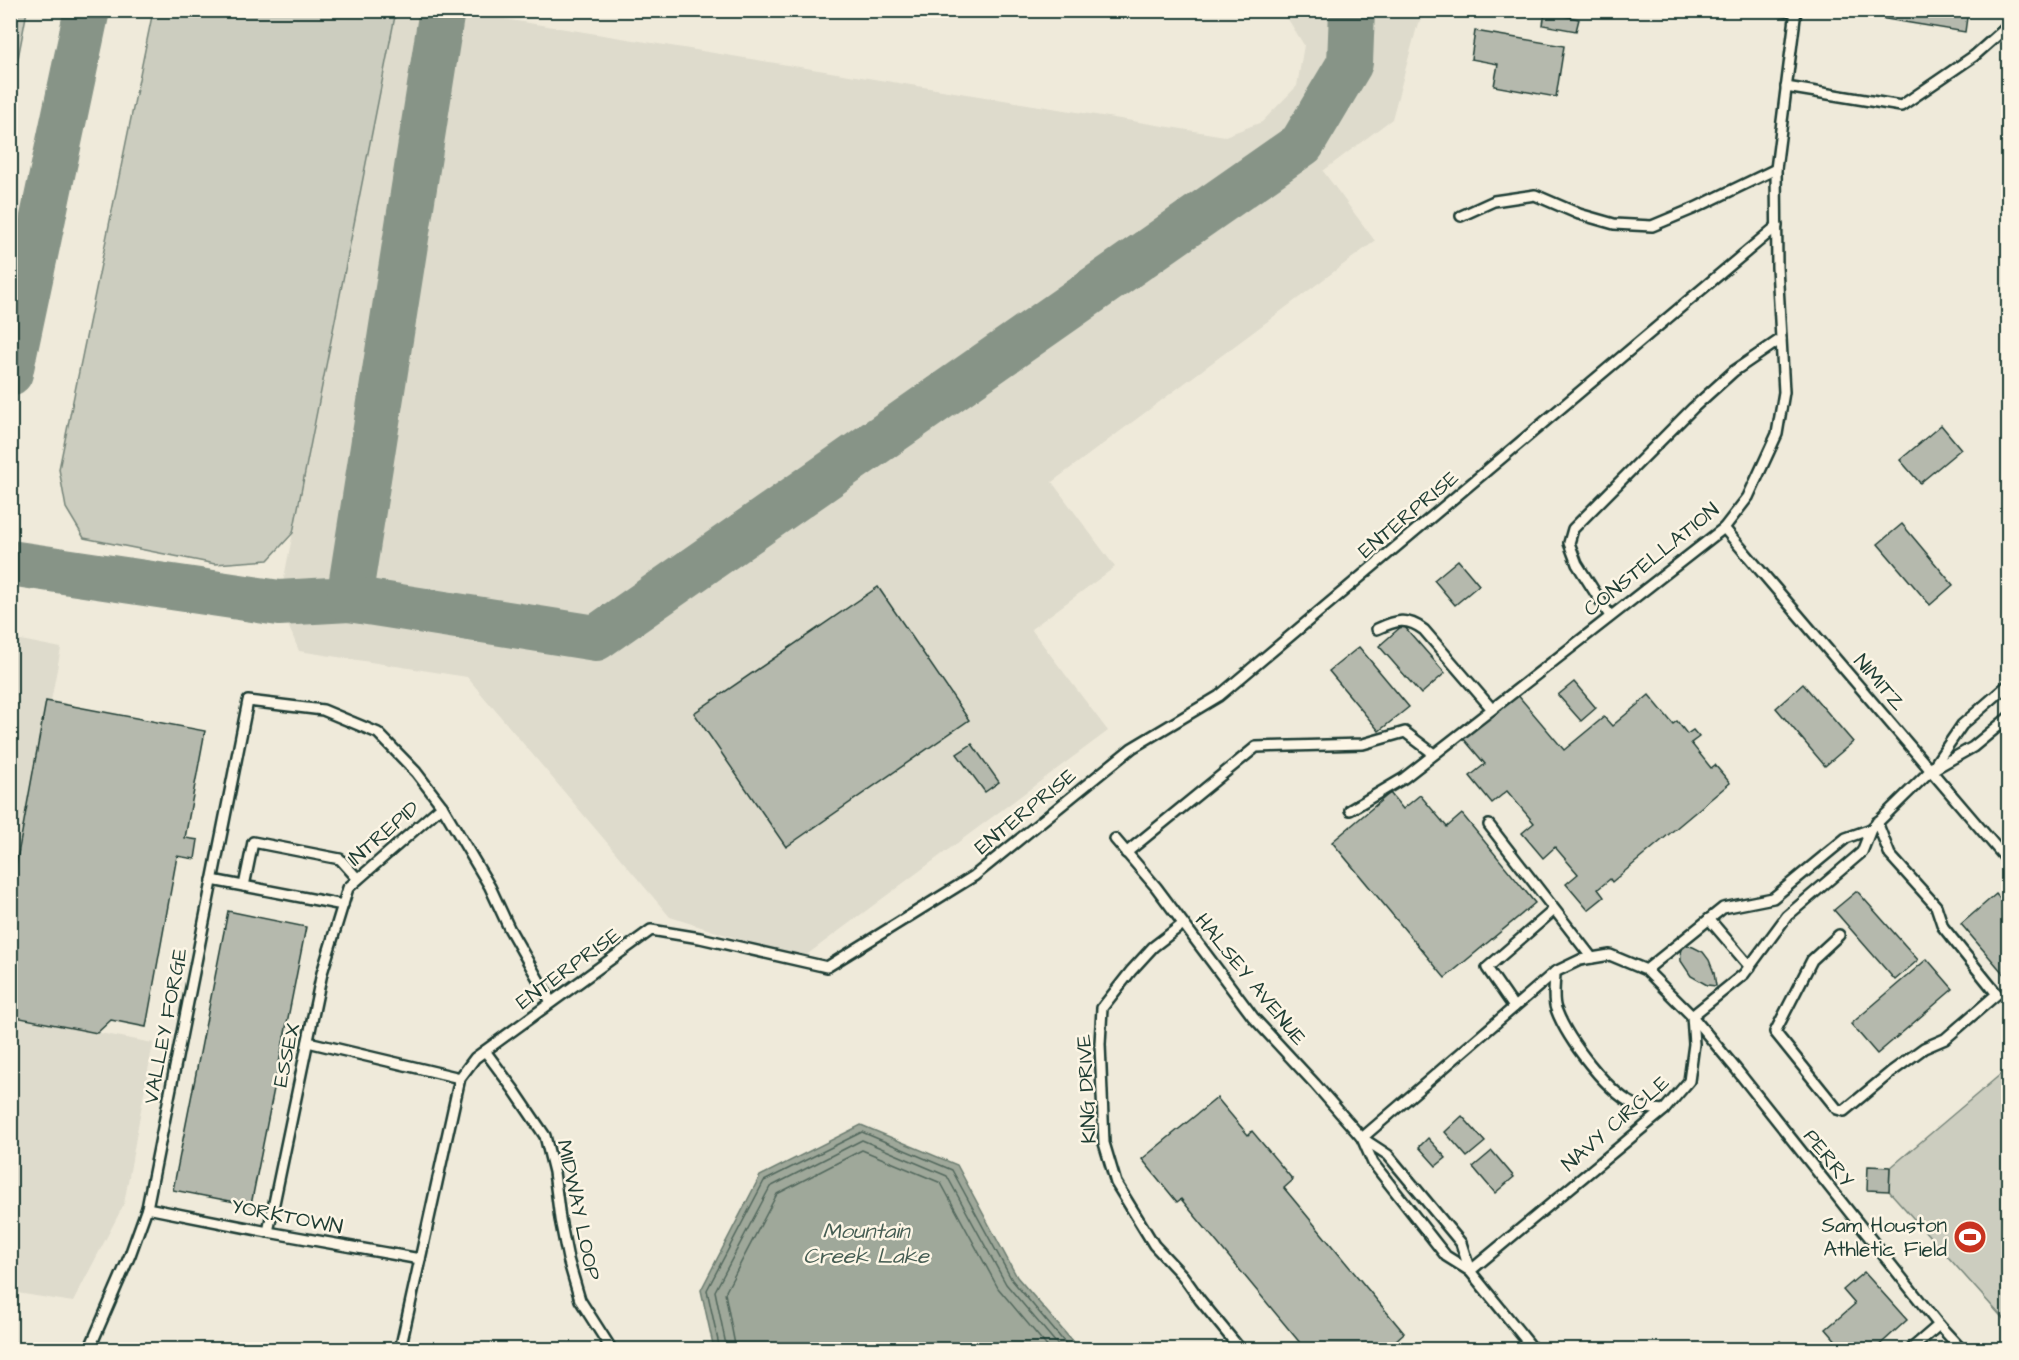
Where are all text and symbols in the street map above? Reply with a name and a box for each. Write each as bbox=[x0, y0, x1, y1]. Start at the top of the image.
street label: ENTERPRISE bbox=[1352, 463, 1465, 565]
street label: CONSTELLATION bbox=[1577, 496, 1725, 623]
street label: NIMITZ bbox=[1847, 648, 1912, 717]
street label: ENTERPRISE bbox=[968, 761, 1083, 862]
street label: INTREPID bbox=[341, 794, 426, 873]
street label: HALSEY AVENUE bbox=[1188, 907, 1313, 1052]
street label: ENTERPRISE bbox=[510, 920, 627, 1016]
street label: VALLEY FORGE bbox=[136, 945, 195, 1107]
street label: ESSEX bbox=[266, 1020, 307, 1090]
street label: KING DRIVE bbox=[1069, 1033, 1104, 1144]
street label: NAVY CIRCLE bbox=[1555, 1068, 1676, 1178]
street label: PERRY bbox=[1797, 1123, 1861, 1194]
street label: MIDWAY LOOP bbox=[549, 1137, 608, 1284]
street label: YORKTOWN bbox=[229, 1191, 345, 1242]
place label: Sam Houston Athletic Field bbox=[1822, 1211, 1947, 1264]
water label: Mountain Creek Lake bbox=[803, 1216, 930, 1272]
sports icon: Sam Houston Athletic Field bbox=[1952, 1219, 1988, 1255]

